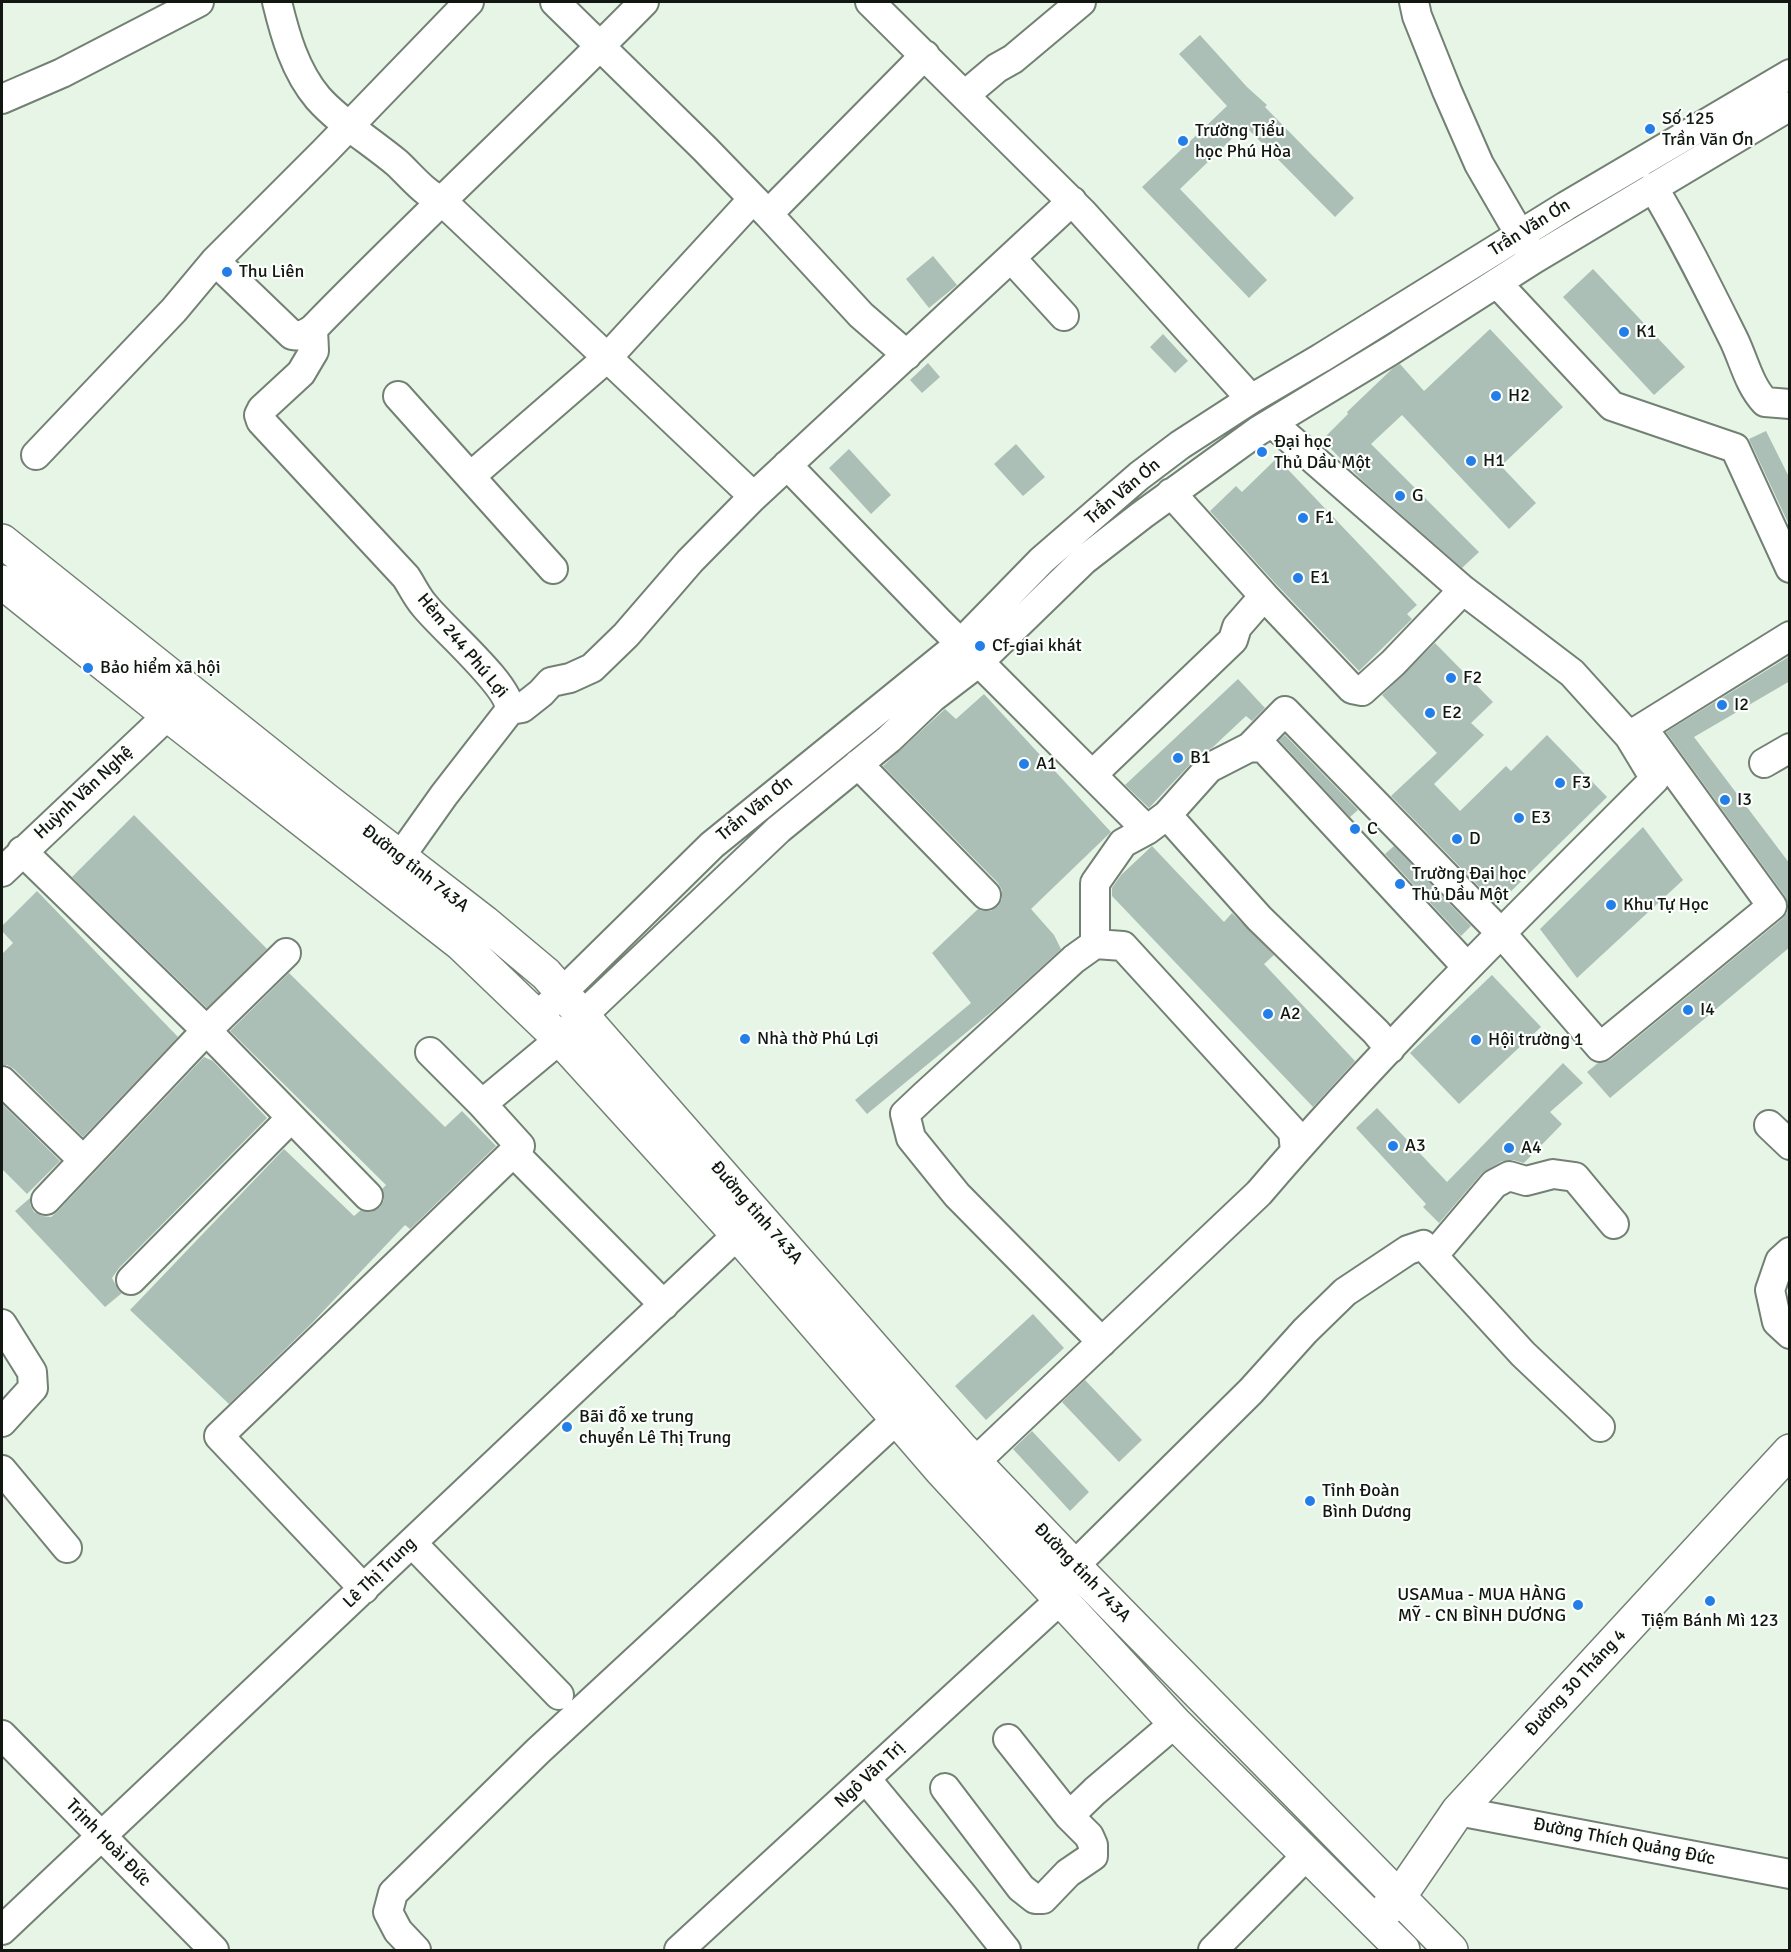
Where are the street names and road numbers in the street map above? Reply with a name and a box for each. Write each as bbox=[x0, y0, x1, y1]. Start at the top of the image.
street label: Trần Văn Ơn bbox=[1485, 195, 1575, 261]
street label: Trần Văn Ơn bbox=[1081, 454, 1165, 530]
street label: Hẻm 244 Phú Lợi bbox=[412, 589, 512, 703]
street label: Huỳnh Văn Nghệ bbox=[30, 742, 138, 844]
street label: Trần Văn Ơn bbox=[713, 772, 797, 846]
street label: Đường tỉnh 743A bbox=[357, 821, 473, 917]
street label: Đường tỉnh 743A bbox=[705, 1157, 807, 1269]
street label: Đường tỉnh 743A bbox=[1029, 1519, 1135, 1627]
street label: Lê Thị Trung bbox=[339, 1533, 421, 1613]
street label: Đường 30 Tháng 4 bbox=[1521, 1625, 1631, 1741]
street label: Ngô Văn Trị bbox=[831, 1737, 909, 1813]
street label: Trịnh Hoài Đức bbox=[61, 1795, 155, 1891]
street label: Đường Thích Quảng Đức bbox=[1531, 1814, 1717, 1870]

